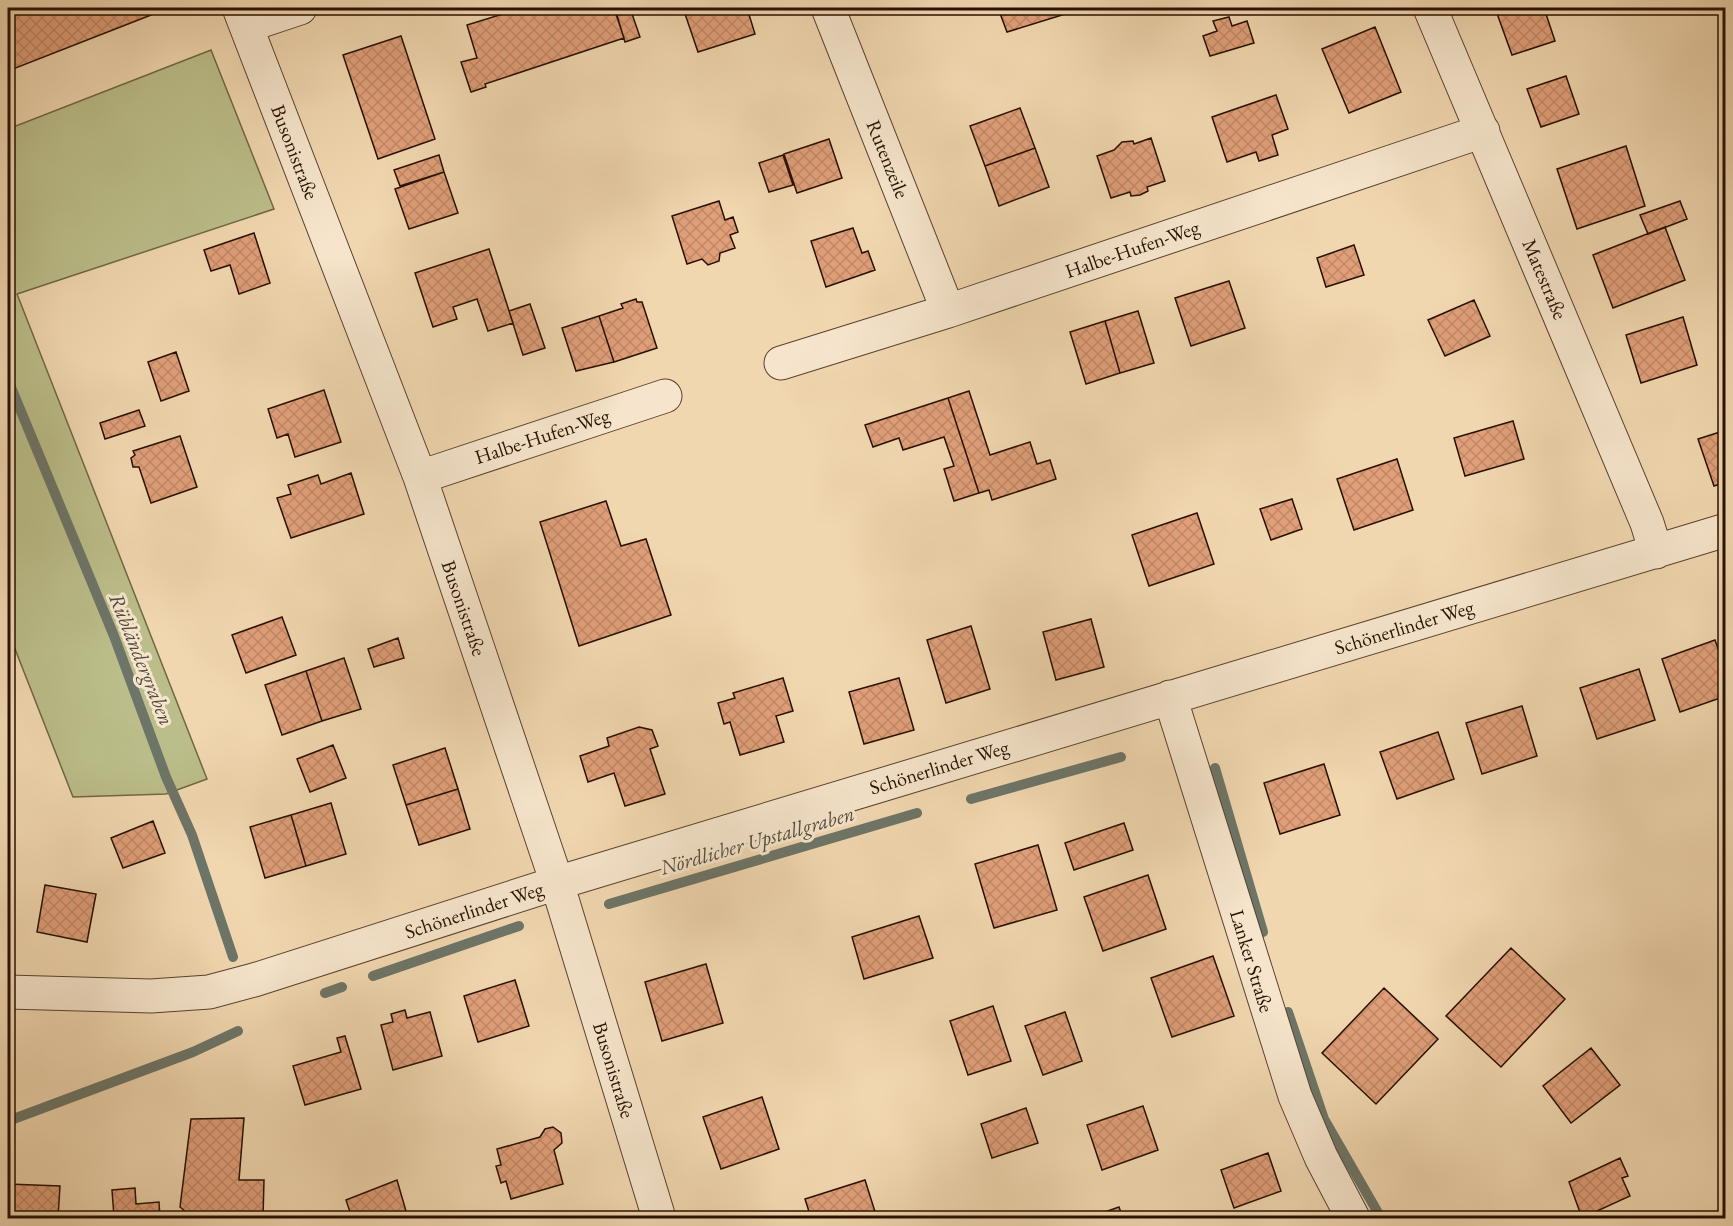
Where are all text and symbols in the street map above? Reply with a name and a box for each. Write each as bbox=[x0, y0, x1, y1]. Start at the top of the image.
street label: Busonistraße bbox=[265, 101, 325, 203]
street label: Rutenzeile bbox=[861, 116, 916, 202]
street label: Halbe-Hufen-Weg bbox=[1061, 214, 1203, 284]
street label: Matestraße bbox=[1516, 235, 1574, 323]
street label: Halbe-Hufen-Weg bbox=[471, 402, 613, 470]
street label: Busonistraße bbox=[436, 557, 493, 659]
water label: Rübländergraben bbox=[103, 589, 181, 729]
street label: Schönerlinder Weg bbox=[1331, 593, 1477, 661]
street label: Schönerlinder Weg bbox=[866, 733, 1012, 801]
water label: Nördlicher Upstallgraben bbox=[656, 799, 857, 881]
street label: Schönerlinder Weg bbox=[401, 875, 547, 945]
street label: Lanker Straße bbox=[1224, 906, 1280, 1016]
street label: Busonistraße bbox=[587, 1019, 641, 1122]

